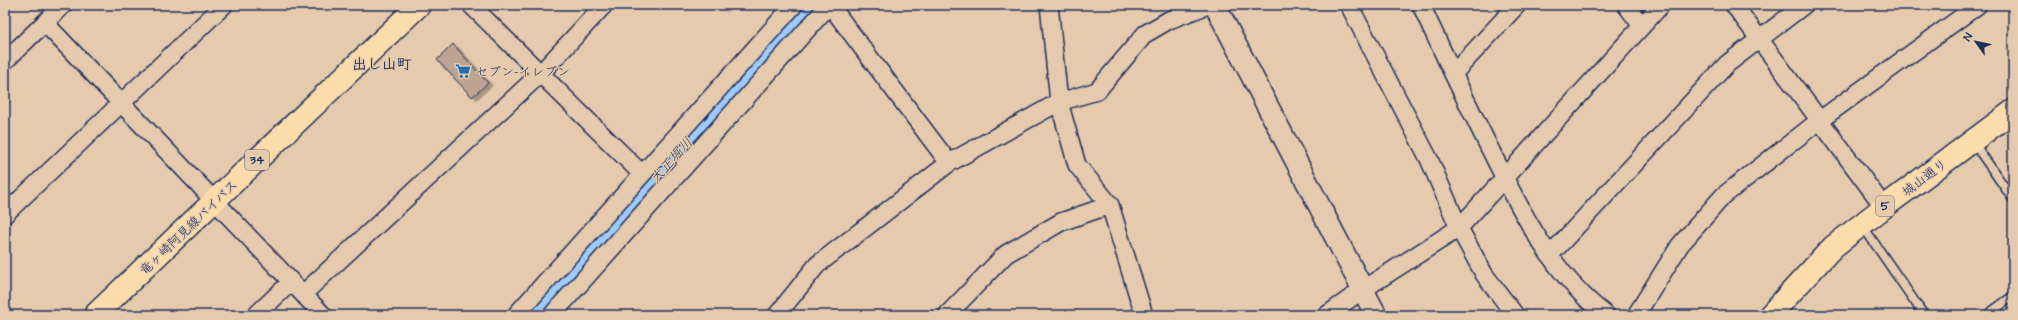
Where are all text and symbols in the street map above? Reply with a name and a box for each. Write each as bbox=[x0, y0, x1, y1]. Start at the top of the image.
north arrow bbox=[1956, 22, 1996, 62]
text: N bbox=[1960, 30, 1976, 44]
district label: 出し山町 bbox=[352, 54, 412, 75]
supermarket icon: セブン-イレブン bbox=[454, 62, 472, 80]
place label: セブン-イレブン bbox=[475, 63, 570, 81]
water label: 大正堀川 bbox=[646, 133, 698, 188]
road number: 34 bbox=[245, 150, 269, 170]
street label: 城山通り bbox=[1898, 155, 1951, 201]
street label: 竜ヶ崎阿見線バイパス bbox=[136, 176, 242, 279]
road number: 5 bbox=[1876, 196, 1894, 216]

